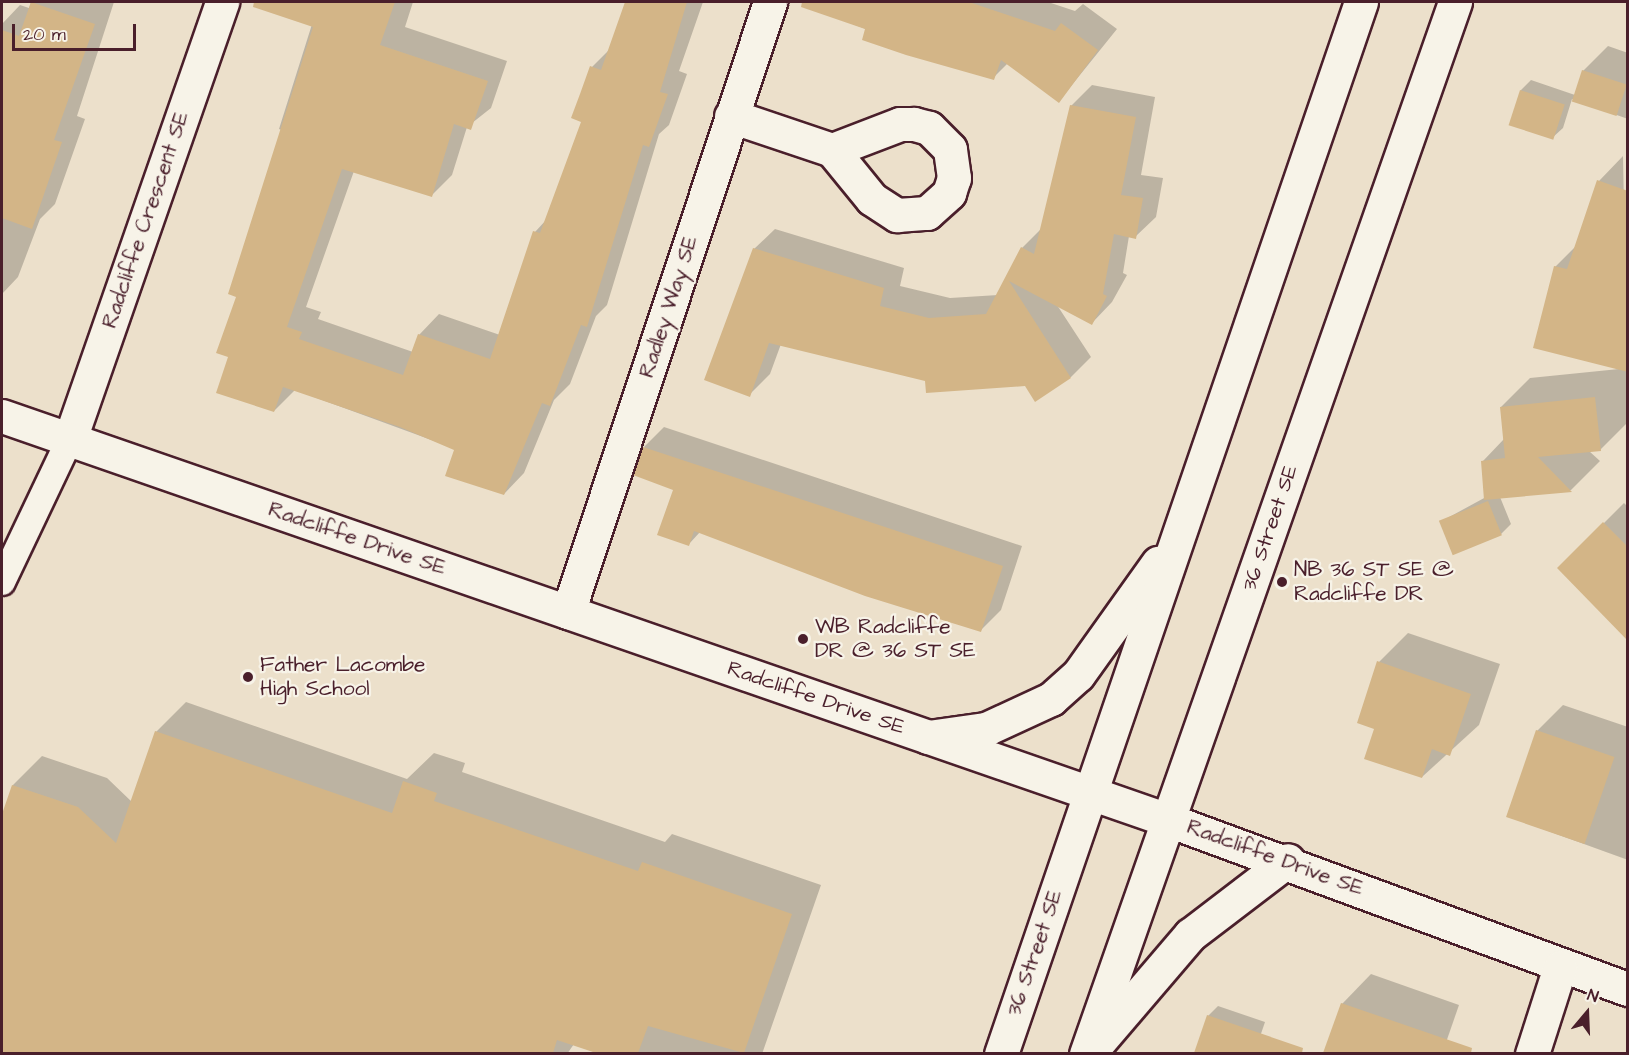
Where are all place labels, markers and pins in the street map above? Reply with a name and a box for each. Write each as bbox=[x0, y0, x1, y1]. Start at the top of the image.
place label: NB 36 ST SE @ Radcliffe DR bbox=[1294, 557, 1454, 607]
marker: NB 36 ST SE @ Radcliffe DR bbox=[1275, 575, 1289, 589]
place label: WB Radcliffe DR @ 36 ST SE bbox=[815, 614, 975, 664]
marker: WB Radcliffe DR @ 36 ST SE bbox=[796, 632, 810, 646]
place label: Father Lacombe High School bbox=[260, 652, 425, 702]
marker: Father Lacombe High School bbox=[241, 670, 255, 684]

